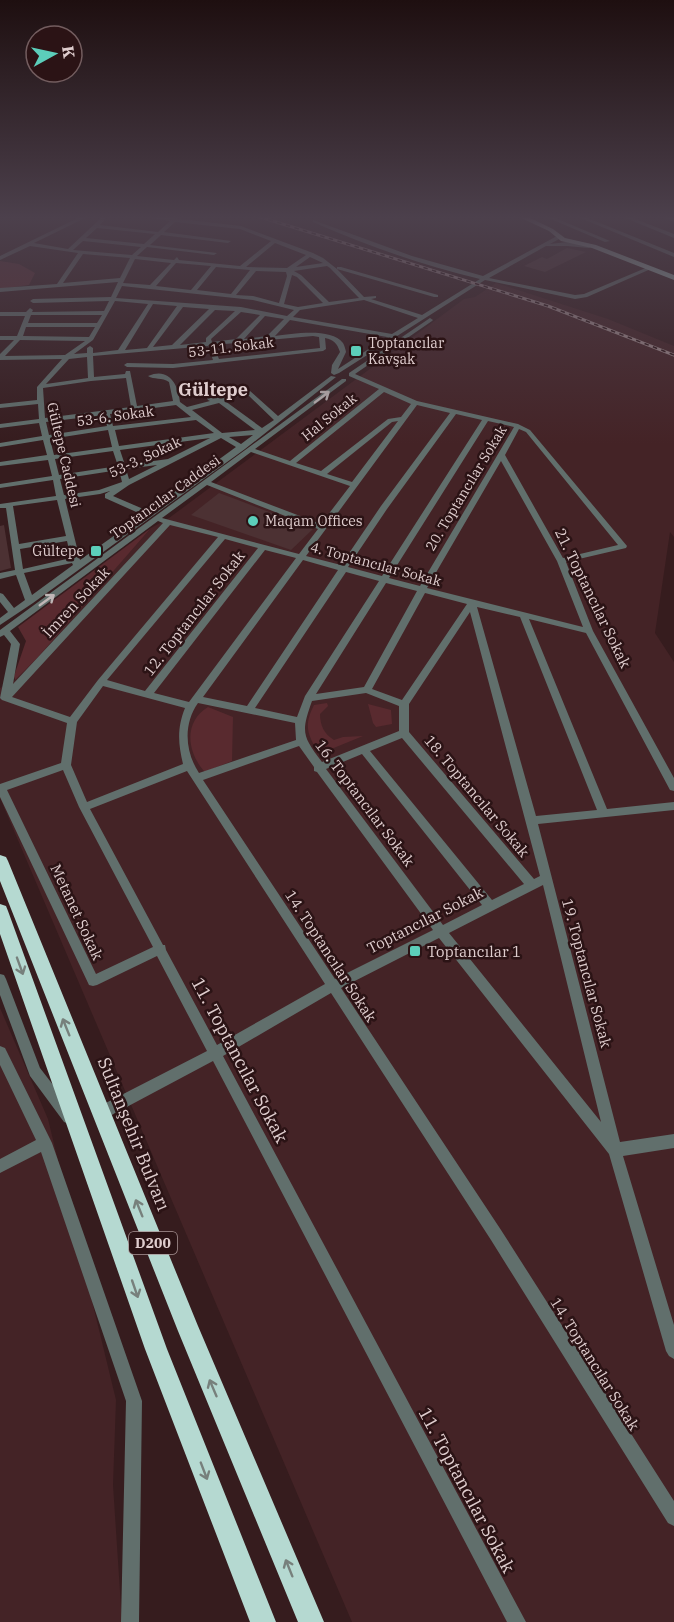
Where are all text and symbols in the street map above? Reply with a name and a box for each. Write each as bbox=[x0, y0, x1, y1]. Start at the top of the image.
north arrow bbox=[24, 24, 84, 84]
text: K bbox=[58, 44, 80, 60]
street label: 53-11. Sokak bbox=[187, 333, 276, 361]
place label: Toptancılar Kavşak bbox=[368, 334, 445, 368]
marker: Toptancılar Kavşak bbox=[349, 344, 363, 358]
district label: Gültepe bbox=[178, 378, 248, 401]
street label: Hal Sokak bbox=[298, 389, 361, 445]
one-way arrow bbox=[314, 390, 330, 403]
street label: Gültepe Caddesi bbox=[43, 401, 85, 509]
street label: 53-6. Sokak bbox=[75, 402, 156, 430]
street label: 20. Toptancılar Sokak bbox=[421, 421, 511, 554]
street label: 53-3. Sokak bbox=[106, 432, 185, 482]
street label: Toptancılar Caddesi bbox=[106, 451, 224, 543]
place label: Maqam Offices bbox=[265, 512, 363, 530]
marker: Maqam Offices bbox=[246, 514, 260, 528]
street label: 21. Toptancılar Sokak bbox=[551, 525, 635, 671]
street label: 4. Toptancılar Sokak bbox=[308, 538, 444, 590]
place label: Gültepe bbox=[32, 542, 84, 560]
marker: Gültepe bbox=[89, 544, 103, 558]
street label: 12. Toptancılar Sokak bbox=[139, 546, 249, 679]
street label: İmren Sokak bbox=[38, 562, 114, 641]
one-way arrow bbox=[39, 594, 55, 606]
street label: 18. Toptancılar Sokak bbox=[420, 731, 534, 861]
street label: 16. Toptancılar Sokak bbox=[311, 736, 419, 870]
street label: Metanet Sokak bbox=[46, 861, 108, 963]
street label: Toptancılar Sokak bbox=[364, 882, 487, 958]
street label: 14. Toptancılar Sokak bbox=[281, 886, 381, 1026]
street label: 19. Toptancılar Sokak bbox=[558, 896, 616, 1050]
place label: Toptancılar 1 bbox=[427, 942, 521, 961]
marker: Toptancılar 1 bbox=[408, 944, 422, 958]
one-way arrow bbox=[15, 957, 26, 975]
street label: 11. Toptancılar Sokak bbox=[187, 973, 294, 1147]
one-way arrow bbox=[60, 1018, 71, 1036]
street label: Sultanşehir Bulvarı bbox=[93, 1054, 175, 1214]
one-way arrow bbox=[133, 1199, 144, 1217]
road number: D200 bbox=[129, 1232, 177, 1254]
one-way arrow bbox=[130, 1279, 141, 1297]
street label: 14. Toptancılar Sokak bbox=[546, 1294, 644, 1434]
one-way arrow bbox=[207, 1379, 218, 1398]
street label: 11. Toptancılar Sokak bbox=[414, 1403, 521, 1577]
one-way arrow bbox=[199, 1461, 210, 1480]
one-way arrow bbox=[283, 1559, 294, 1577]

